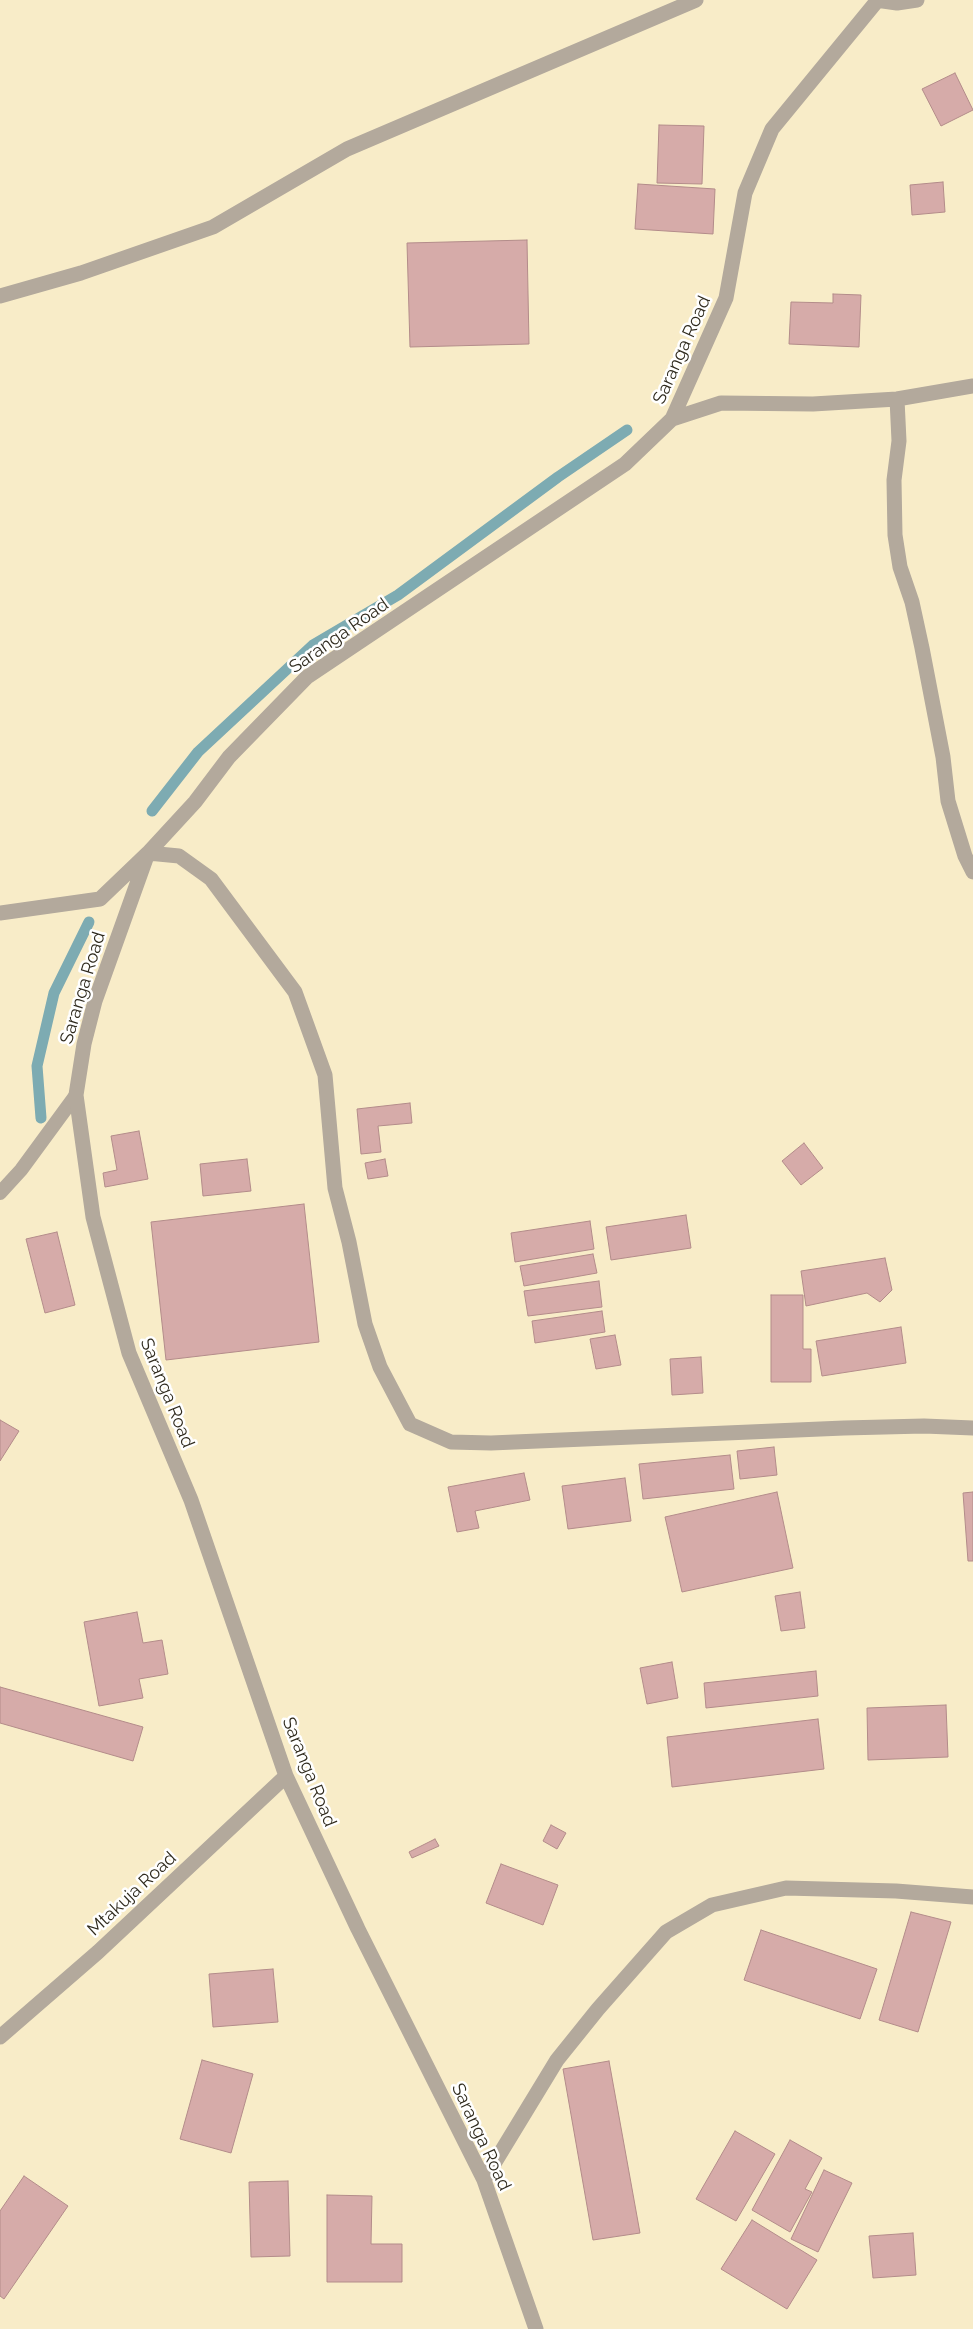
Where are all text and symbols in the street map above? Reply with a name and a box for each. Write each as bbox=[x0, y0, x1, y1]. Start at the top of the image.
street label: Saranga Road bbox=[649, 293, 715, 407]
street label: Saranga Road bbox=[285, 594, 393, 678]
street label: Saranga Road bbox=[56, 929, 110, 1047]
street label: Saranga Road bbox=[135, 1335, 199, 1451]
street label: Saranga Road bbox=[277, 1714, 341, 1830]
street label: Mtakuja Road bbox=[83, 1847, 181, 1941]
street label: Saranga Road bbox=[447, 2080, 515, 2194]

